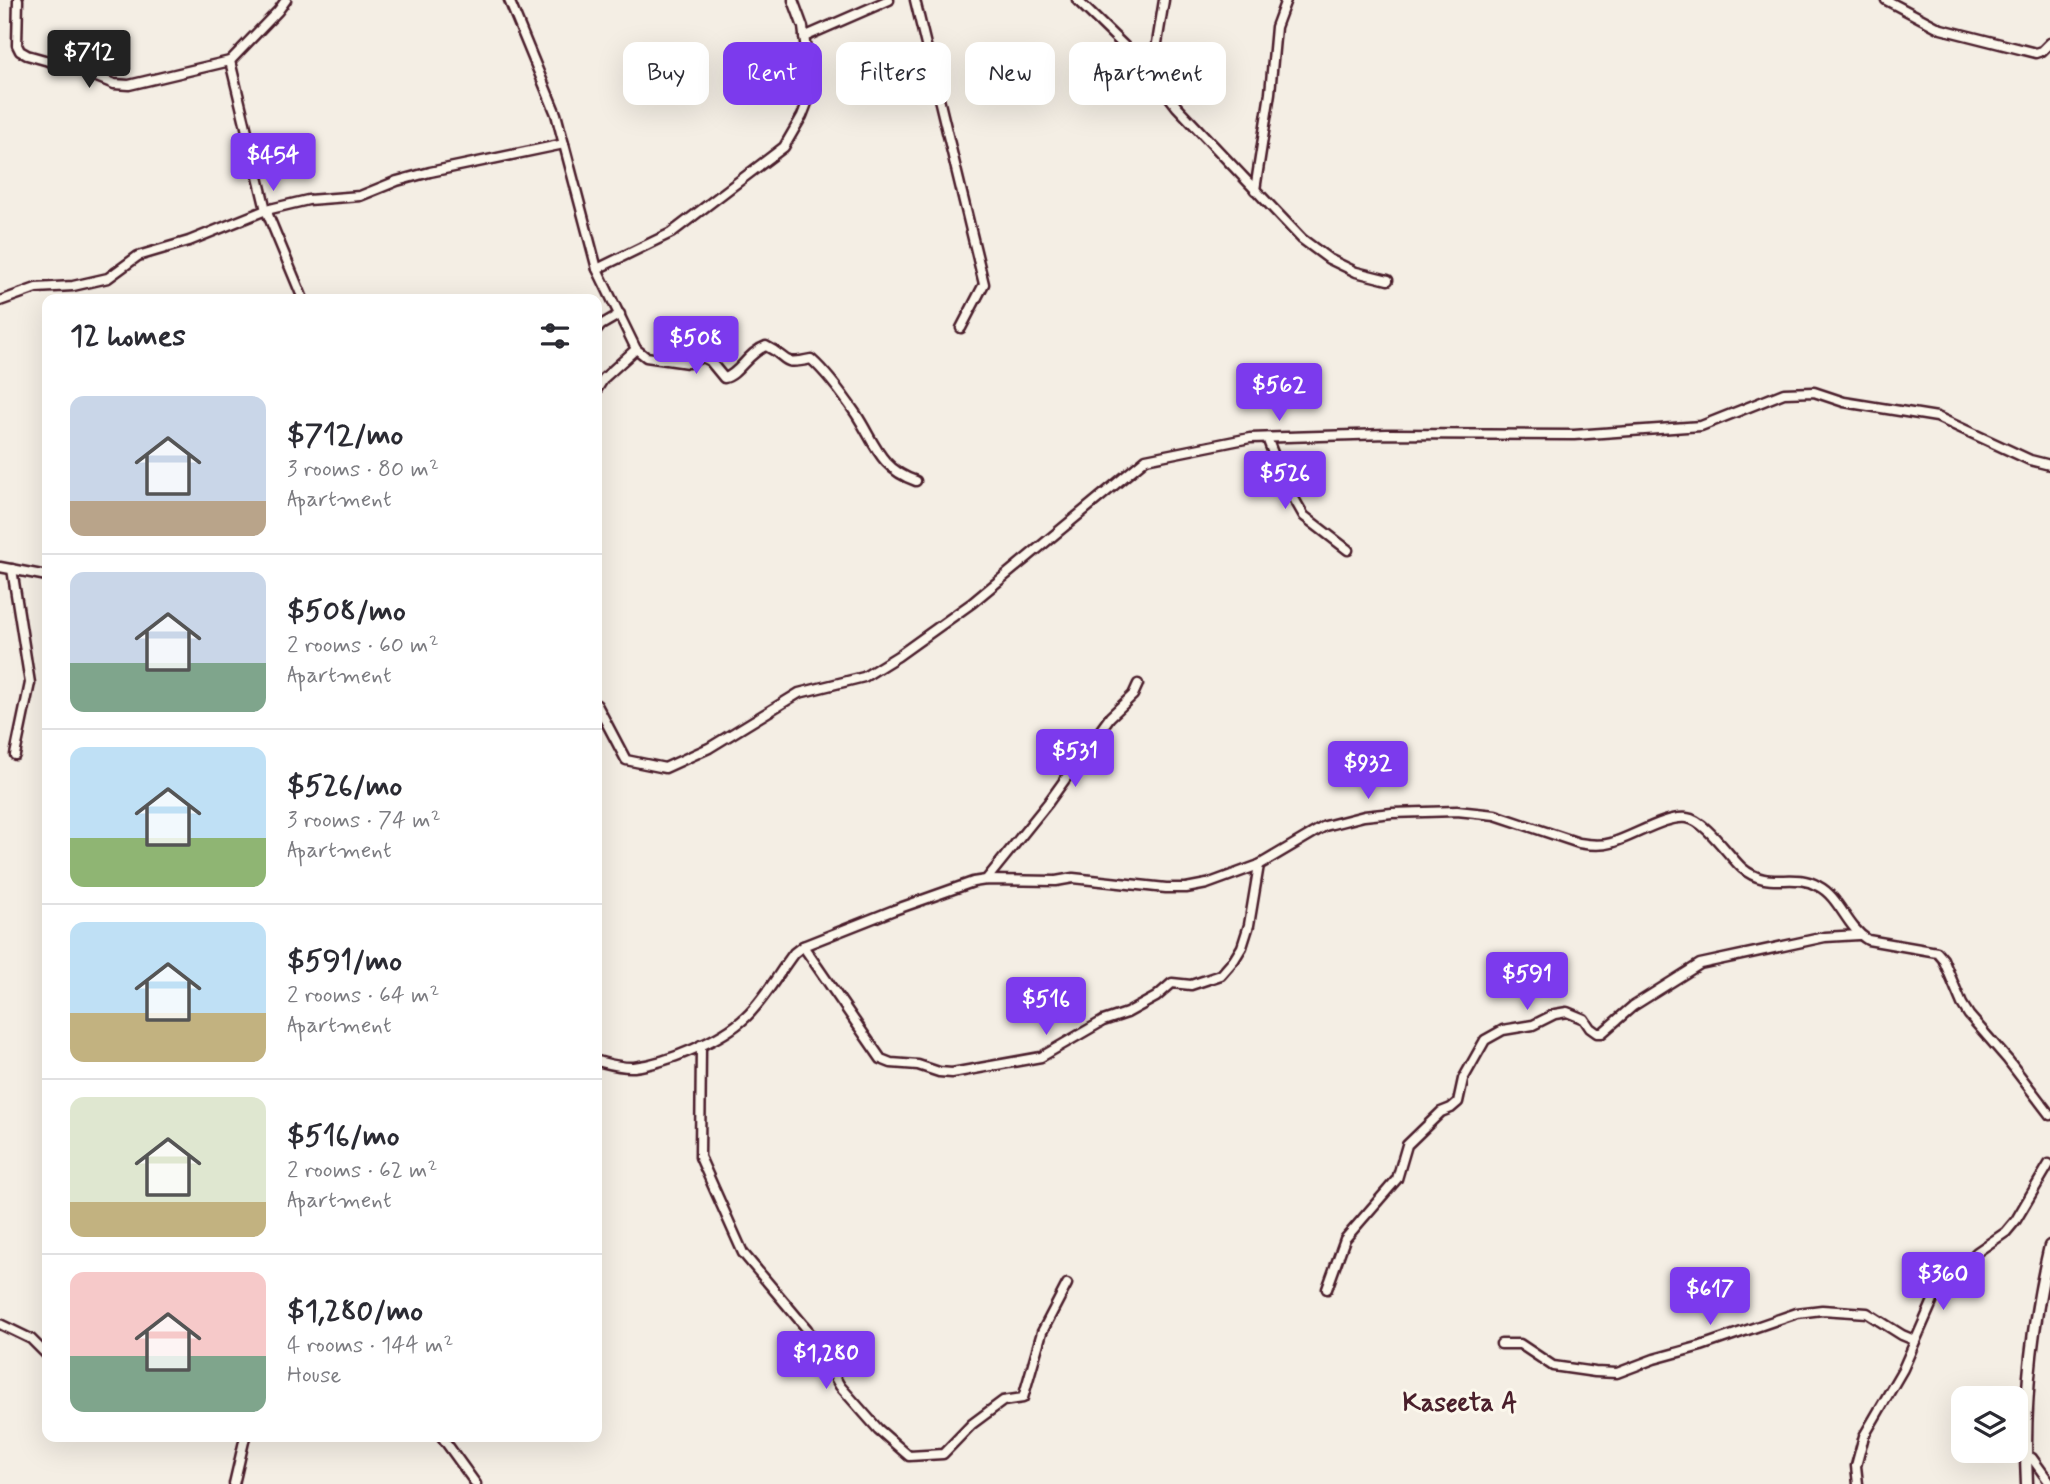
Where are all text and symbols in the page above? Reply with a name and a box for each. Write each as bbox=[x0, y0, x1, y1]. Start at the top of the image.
pin: $712 bbox=[48, 31, 130, 90]
text: $712 bbox=[63, 38, 115, 68]
chip: Buy bbox=[623, 42, 709, 105]
chip: Rent bbox=[723, 42, 822, 105]
chip: Filters bbox=[836, 42, 951, 105]
chip: New bbox=[965, 42, 1055, 105]
chip: Apartment bbox=[1069, 42, 1226, 105]
pin: $454 bbox=[232, 134, 314, 193]
text: $454 bbox=[247, 141, 299, 171]
pin: $508 bbox=[655, 316, 737, 376]
text: 12 homes bbox=[70, 317, 186, 356]
icon: filters bbox=[536, 317, 574, 355]
text: $508 bbox=[670, 324, 722, 354]
pin: $562 bbox=[1238, 364, 1320, 423]
text: $562 bbox=[1252, 371, 1306, 401]
text: $712/mo bbox=[287, 416, 403, 455]
icon: home bbox=[126, 424, 210, 508]
pin: $526 bbox=[1244, 452, 1326, 511]
text: 3 rooms · 80 m² bbox=[287, 455, 439, 485]
text: $526 bbox=[1260, 459, 1310, 489]
text: Apartment bbox=[287, 485, 392, 515]
text: $508/mo bbox=[287, 592, 406, 631]
icon: home bbox=[126, 600, 210, 684]
text: 2 rooms · 60 m² bbox=[287, 631, 439, 661]
text: Apartment bbox=[287, 661, 392, 691]
pin: $531 bbox=[1034, 730, 1116, 789]
text: $531 bbox=[1052, 737, 1098, 767]
pin: $932 bbox=[1327, 742, 1409, 801]
text: $932 bbox=[1344, 749, 1392, 779]
text: $526/mo bbox=[287, 767, 402, 806]
icon: home bbox=[126, 775, 210, 859]
text: 3 rooms · 74 m² bbox=[287, 806, 441, 836]
text: Apartment bbox=[287, 836, 392, 866]
text: $591/mo bbox=[287, 942, 402, 981]
icon: home bbox=[126, 950, 210, 1034]
pin: $591 bbox=[1486, 953, 1568, 1012]
text: $591 bbox=[1502, 960, 1552, 990]
pin: $516 bbox=[1005, 978, 1087, 1037]
text: 2 rooms · 64 m² bbox=[287, 981, 439, 1011]
text: $516 bbox=[1022, 985, 1070, 1015]
text: Apartment bbox=[287, 1011, 392, 1041]
text: $516/mo bbox=[287, 1117, 399, 1156]
icon: home bbox=[126, 1125, 210, 1209]
text: 2 rooms · 62 m² bbox=[287, 1156, 438, 1186]
text: Apartment bbox=[287, 1186, 392, 1216]
pin: $360 bbox=[1902, 1252, 1984, 1312]
text: $360 bbox=[1918, 1260, 1968, 1290]
pin: $617 bbox=[1669, 1268, 1751, 1327]
text: $617 bbox=[1686, 1275, 1734, 1305]
text: $1,280/mo bbox=[287, 1292, 423, 1331]
icon: home bbox=[126, 1300, 210, 1384]
text: 4 rooms · 144 m² bbox=[287, 1331, 454, 1361]
pin: $1,280 bbox=[769, 1332, 883, 1391]
text: $1,280 bbox=[793, 1339, 859, 1369]
text: House bbox=[287, 1361, 341, 1391]
map controls bbox=[1951, 1386, 2028, 1463]
button: layers bbox=[1951, 1386, 2028, 1463]
district label: Kaseeta A bbox=[1403, 1387, 1517, 1421]

